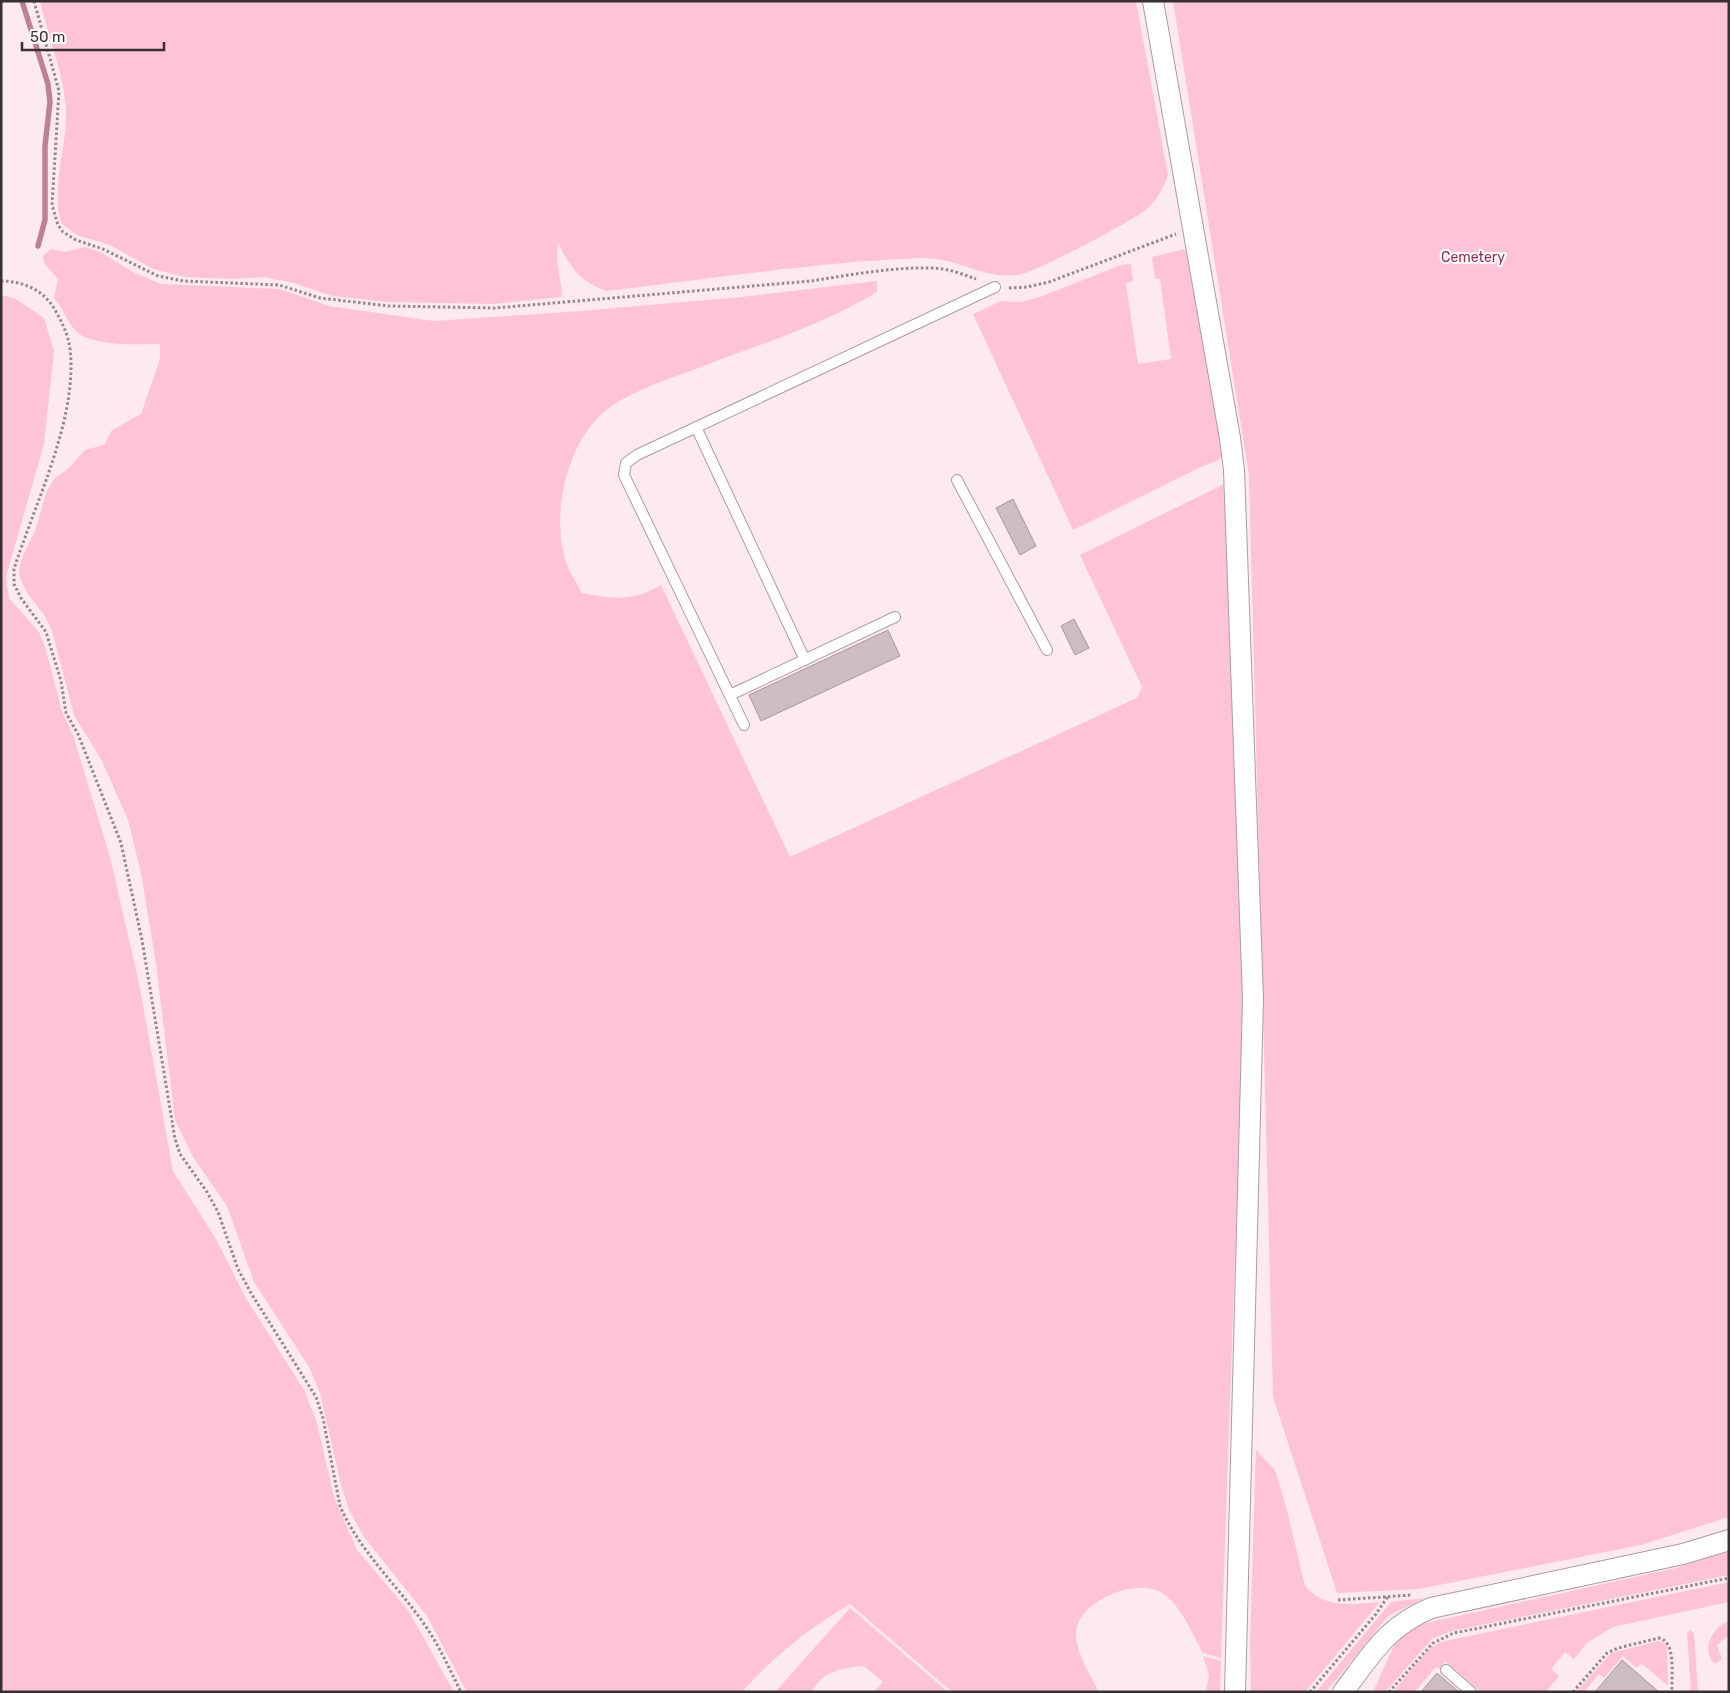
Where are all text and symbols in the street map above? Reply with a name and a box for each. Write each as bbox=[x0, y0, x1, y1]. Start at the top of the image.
scale bar bbox=[22, 20, 165, 52]
text: 50 m bbox=[30, 28, 65, 46]
park label: Cemetery bbox=[1441, 249, 1505, 266]

